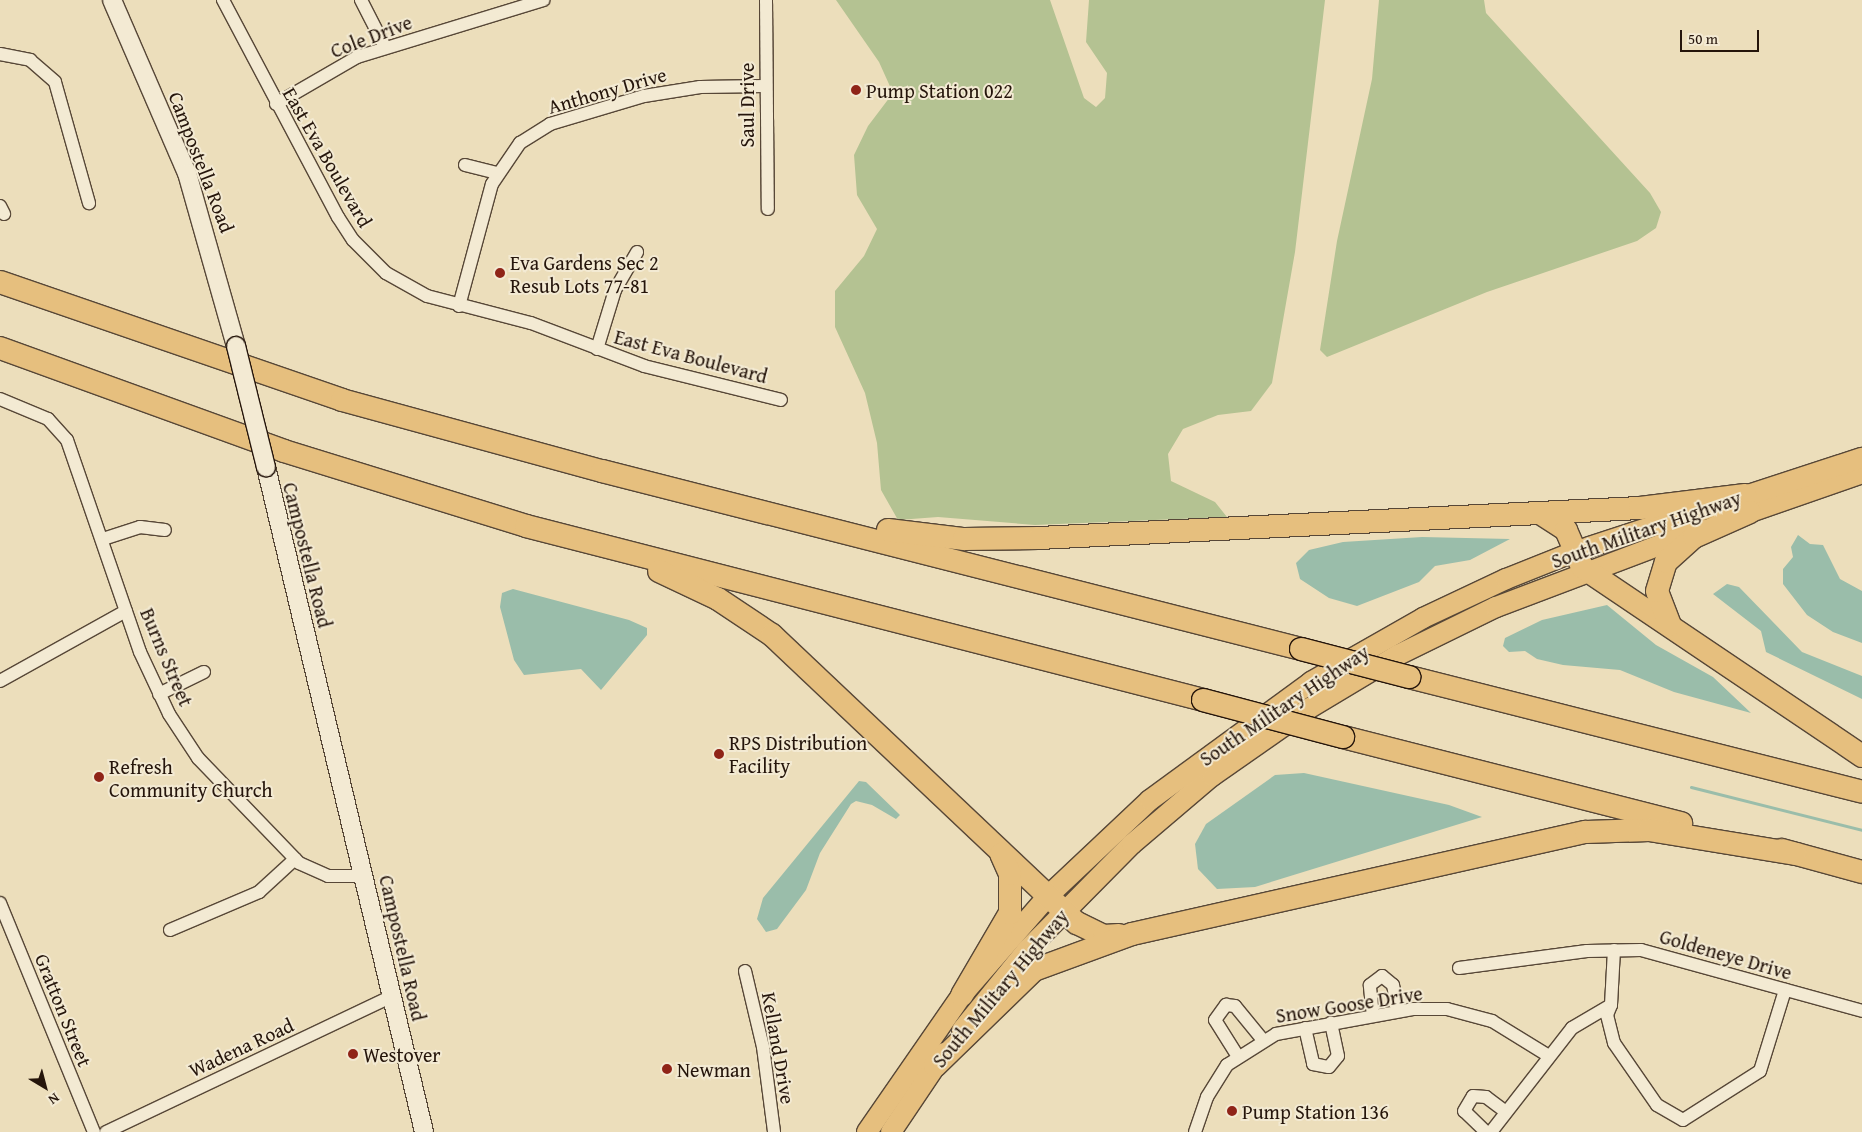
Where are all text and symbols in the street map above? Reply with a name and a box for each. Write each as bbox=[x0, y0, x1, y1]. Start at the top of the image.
street label: Cole Drive bbox=[327, 10, 415, 62]
scale bar bbox=[1682, 20, 1761, 52]
text: 50 m bbox=[1688, 28, 1718, 49]
street label: Anthony Drive bbox=[545, 62, 669, 118]
street label: Saul Drive bbox=[734, 63, 758, 147]
place label: Pump Station 022 bbox=[866, 78, 1013, 102]
street label: East Eva Boulevard bbox=[278, 83, 378, 231]
marker: Pump Station 022 bbox=[850, 84, 862, 96]
street label: Campostella Road bbox=[164, 88, 240, 236]
place label: Eva Gardens Sec 2 Resub Lots 77-81 bbox=[510, 250, 659, 297]
marker: Eva Gardens Sec 2 Resub Lots 77-81 bbox=[494, 267, 506, 279]
street label: East Eva Boulevard bbox=[612, 324, 770, 388]
street label: Campostella Road bbox=[278, 480, 338, 630]
street label: South Military Highway bbox=[1548, 485, 1744, 573]
street label: Burns Street bbox=[136, 604, 198, 710]
street label: South Military Highway bbox=[1195, 639, 1373, 771]
place label: RPS Distribution Facility bbox=[729, 730, 867, 777]
marker: RPS Distribution Facility bbox=[713, 748, 725, 760]
place label: Refresh Community Church bbox=[109, 754, 272, 801]
marker: Refresh Community Church bbox=[93, 771, 105, 783]
street label: Campostella Road bbox=[375, 873, 431, 1023]
street label: South Military Highway bbox=[927, 904, 1073, 1072]
street label: Goldeneye Drive bbox=[1657, 924, 1795, 984]
street label: Gratton Street bbox=[30, 950, 98, 1070]
street label: Snow Goose Drive bbox=[1274, 981, 1424, 1027]
street label: Kelland Drive bbox=[757, 990, 801, 1106]
street label: Wadena Road bbox=[185, 1012, 297, 1082]
place label: Westover bbox=[363, 1042, 441, 1066]
marker: Westover bbox=[347, 1048, 359, 1060]
place label: Newman bbox=[677, 1057, 751, 1081]
north arrow bbox=[20, 1062, 70, 1112]
marker: Newman bbox=[661, 1063, 673, 1075]
text: N bbox=[44, 1088, 64, 1110]
place label: Pump Station 136 bbox=[1242, 1099, 1389, 1123]
marker: Pump Station 136 bbox=[1226, 1105, 1238, 1117]

